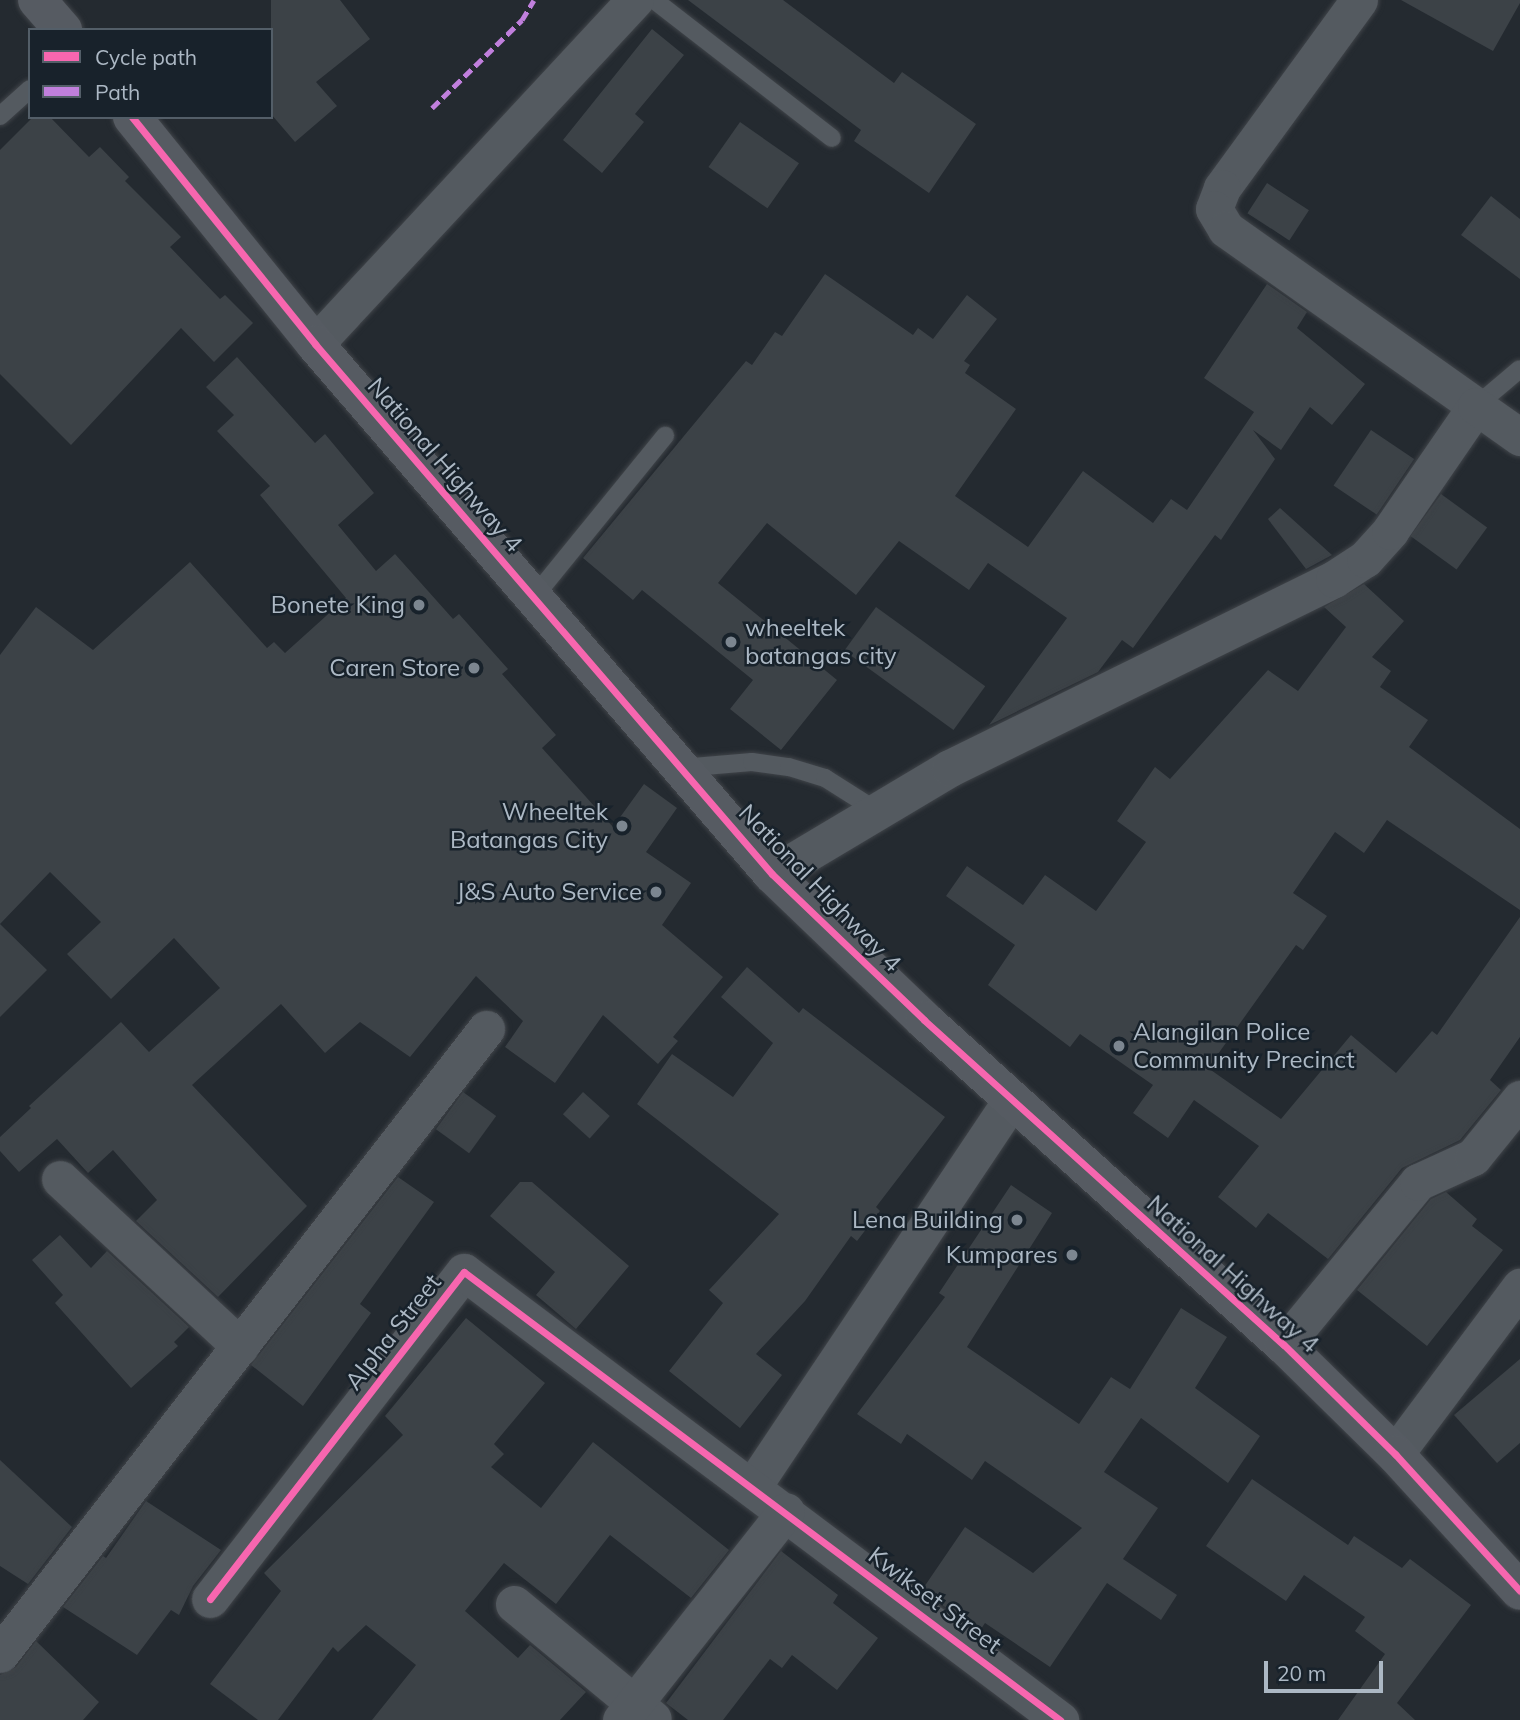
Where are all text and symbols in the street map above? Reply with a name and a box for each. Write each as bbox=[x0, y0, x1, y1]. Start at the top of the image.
legend bbox=[28, 28, 273, 119]
text: Cycle path bbox=[95, 44, 197, 70]
text: Path bbox=[95, 79, 140, 105]
street label: National Highway 4 bbox=[362, 372, 528, 558]
place label: Bonete King bbox=[271, 591, 405, 619]
marker: Bonete King bbox=[411, 597, 427, 613]
place label: wheeltek batangas city bbox=[745, 614, 897, 670]
marker: wheeltek batangas city bbox=[723, 634, 739, 650]
place label: Caren Store bbox=[329, 654, 460, 682]
marker: Caren Store bbox=[466, 660, 482, 676]
place label: Wheeltek Batangas City bbox=[450, 798, 608, 854]
street label: National Highway 4 bbox=[733, 798, 907, 978]
marker: Wheeltek Batangas City bbox=[614, 818, 630, 834]
place label: J&S Auto Service bbox=[456, 878, 642, 906]
marker: J&S Auto Service bbox=[648, 884, 664, 900]
place label: Alangilan Police Community Precinct bbox=[1133, 1018, 1355, 1074]
marker: Alangilan Police Community Precinct bbox=[1111, 1038, 1127, 1054]
street label: National Highway 4 bbox=[1141, 1189, 1325, 1359]
place label: Lena Building bbox=[852, 1206, 1003, 1234]
marker: Lena Building bbox=[1009, 1212, 1025, 1228]
place label: Kumpares bbox=[946, 1241, 1058, 1269]
marker: Kumpares bbox=[1064, 1247, 1080, 1263]
street label: Alpha Street bbox=[339, 1268, 447, 1396]
street label: Kwikset Street bbox=[863, 1541, 1007, 1659]
scale bar bbox=[1268, 1646, 1387, 1690]
text: 20 m bbox=[1277, 1660, 1326, 1686]

